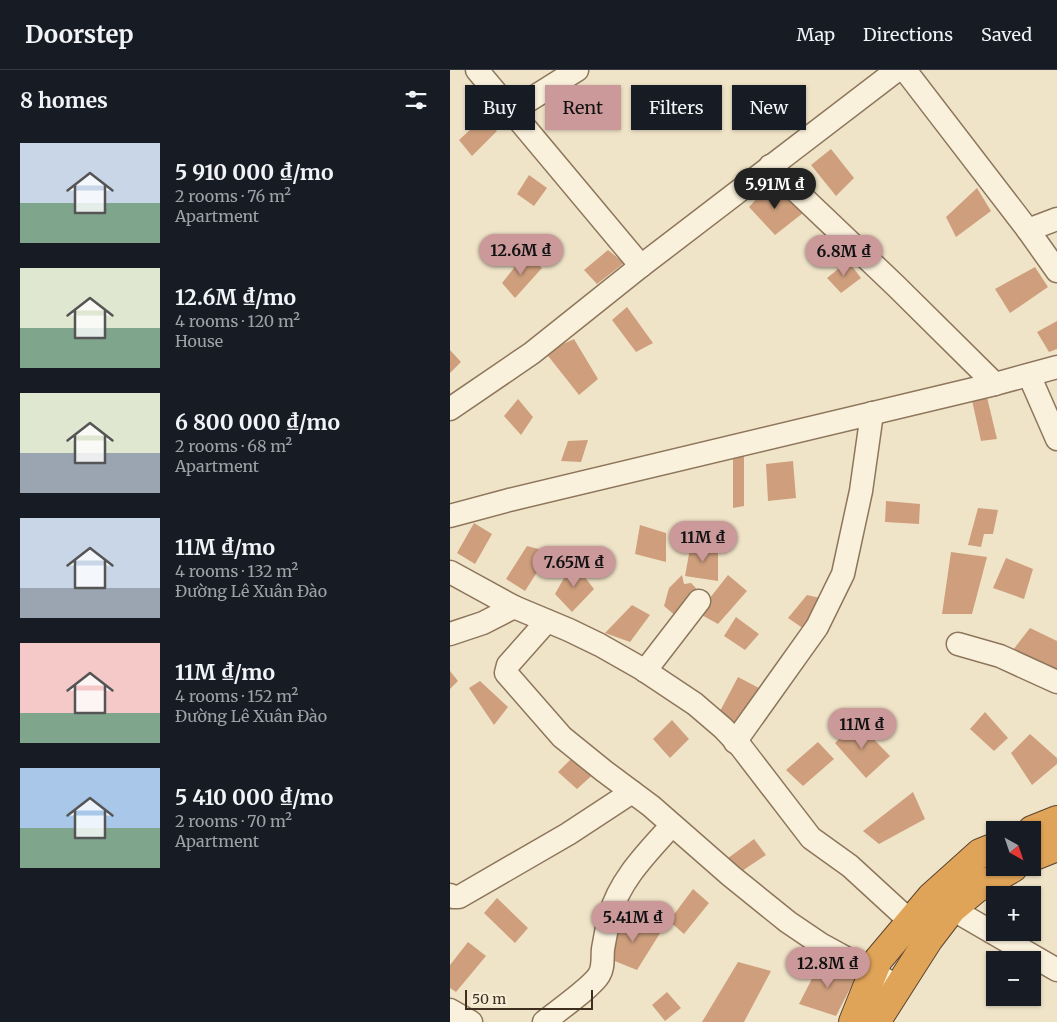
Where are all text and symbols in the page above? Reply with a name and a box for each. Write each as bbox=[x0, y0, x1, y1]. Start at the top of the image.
text: Doorstep bbox=[25, 19, 133, 50]
text: Map bbox=[797, 23, 835, 46]
text: Directions bbox=[863, 23, 953, 46]
text: Saved bbox=[981, 23, 1032, 46]
chip: Buy bbox=[465, 85, 535, 130]
chip: Rent bbox=[545, 85, 621, 130]
chip: Filters bbox=[631, 85, 722, 130]
chip: New bbox=[732, 85, 806, 130]
icon: filters bbox=[402, 86, 430, 114]
text: 8 homes bbox=[20, 87, 108, 114]
text: 5 910 000 ₫/mo bbox=[175, 159, 333, 186]
icon: home bbox=[60, 163, 120, 223]
pin: 5.91M ₫ bbox=[729, 168, 821, 210]
text: 5.91M ₫ bbox=[745, 174, 805, 194]
text: 2 rooms · 76 m² bbox=[175, 186, 291, 206]
text: Apartment bbox=[175, 206, 259, 226]
pin: 12.6M ₫ bbox=[475, 234, 567, 276]
pin: 6.8M ₫ bbox=[803, 234, 885, 277]
text: 12.6M ₫ bbox=[490, 240, 552, 260]
text: 6.8M ₫ bbox=[817, 241, 871, 261]
text: 12.6M ₫/mo bbox=[175, 284, 296, 311]
icon: home bbox=[60, 288, 120, 348]
text: 4 rooms · 120 m² bbox=[175, 311, 300, 331]
text: House bbox=[175, 331, 223, 351]
text: 6 800 000 ₫/mo bbox=[175, 409, 340, 436]
icon: home bbox=[60, 413, 120, 473]
text: 2 rooms · 68 m² bbox=[175, 436, 292, 456]
text: Apartment bbox=[175, 456, 259, 476]
pin: 11M ₫ bbox=[668, 520, 738, 563]
text: 11M ₫ bbox=[680, 527, 726, 547]
text: 11M ₫/mo bbox=[175, 534, 275, 561]
icon: home bbox=[60, 538, 120, 598]
pin: 7.65M ₫ bbox=[528, 546, 620, 588]
text: 7.65M ₫ bbox=[543, 552, 605, 572]
text: 4 rooms · 132 m² bbox=[175, 561, 298, 581]
text: Đường Lê Xuân Đào bbox=[175, 581, 327, 601]
text: 11M ₫/mo bbox=[175, 659, 275, 686]
icon: home bbox=[60, 663, 120, 723]
text: 4 rooms · 152 m² bbox=[175, 686, 298, 706]
text: Đường Lê Xuân Đào bbox=[175, 706, 327, 726]
pin: 11M ₫ bbox=[827, 708, 897, 750]
text: 11M ₫ bbox=[839, 714, 885, 734]
text: 5 410 000 ₫/mo bbox=[175, 784, 333, 811]
icon: home bbox=[60, 788, 120, 848]
text: 2 rooms · 70 m² bbox=[175, 811, 292, 831]
north arrow bbox=[986, 821, 1041, 876]
map controls bbox=[986, 821, 1041, 1006]
text: Apartment bbox=[175, 831, 259, 851]
button: + bbox=[986, 886, 1041, 941]
pin: 5.41M ₫ bbox=[587, 900, 679, 943]
text: 5.41M ₫ bbox=[603, 907, 663, 927]
pin: 12.8M ₫ bbox=[782, 946, 874, 989]
button: − bbox=[986, 951, 1041, 1006]
text: 12.8M ₫ bbox=[797, 953, 859, 973]
scale bar bbox=[465, 987, 592, 1010]
text: 50 m bbox=[472, 990, 506, 1008]

